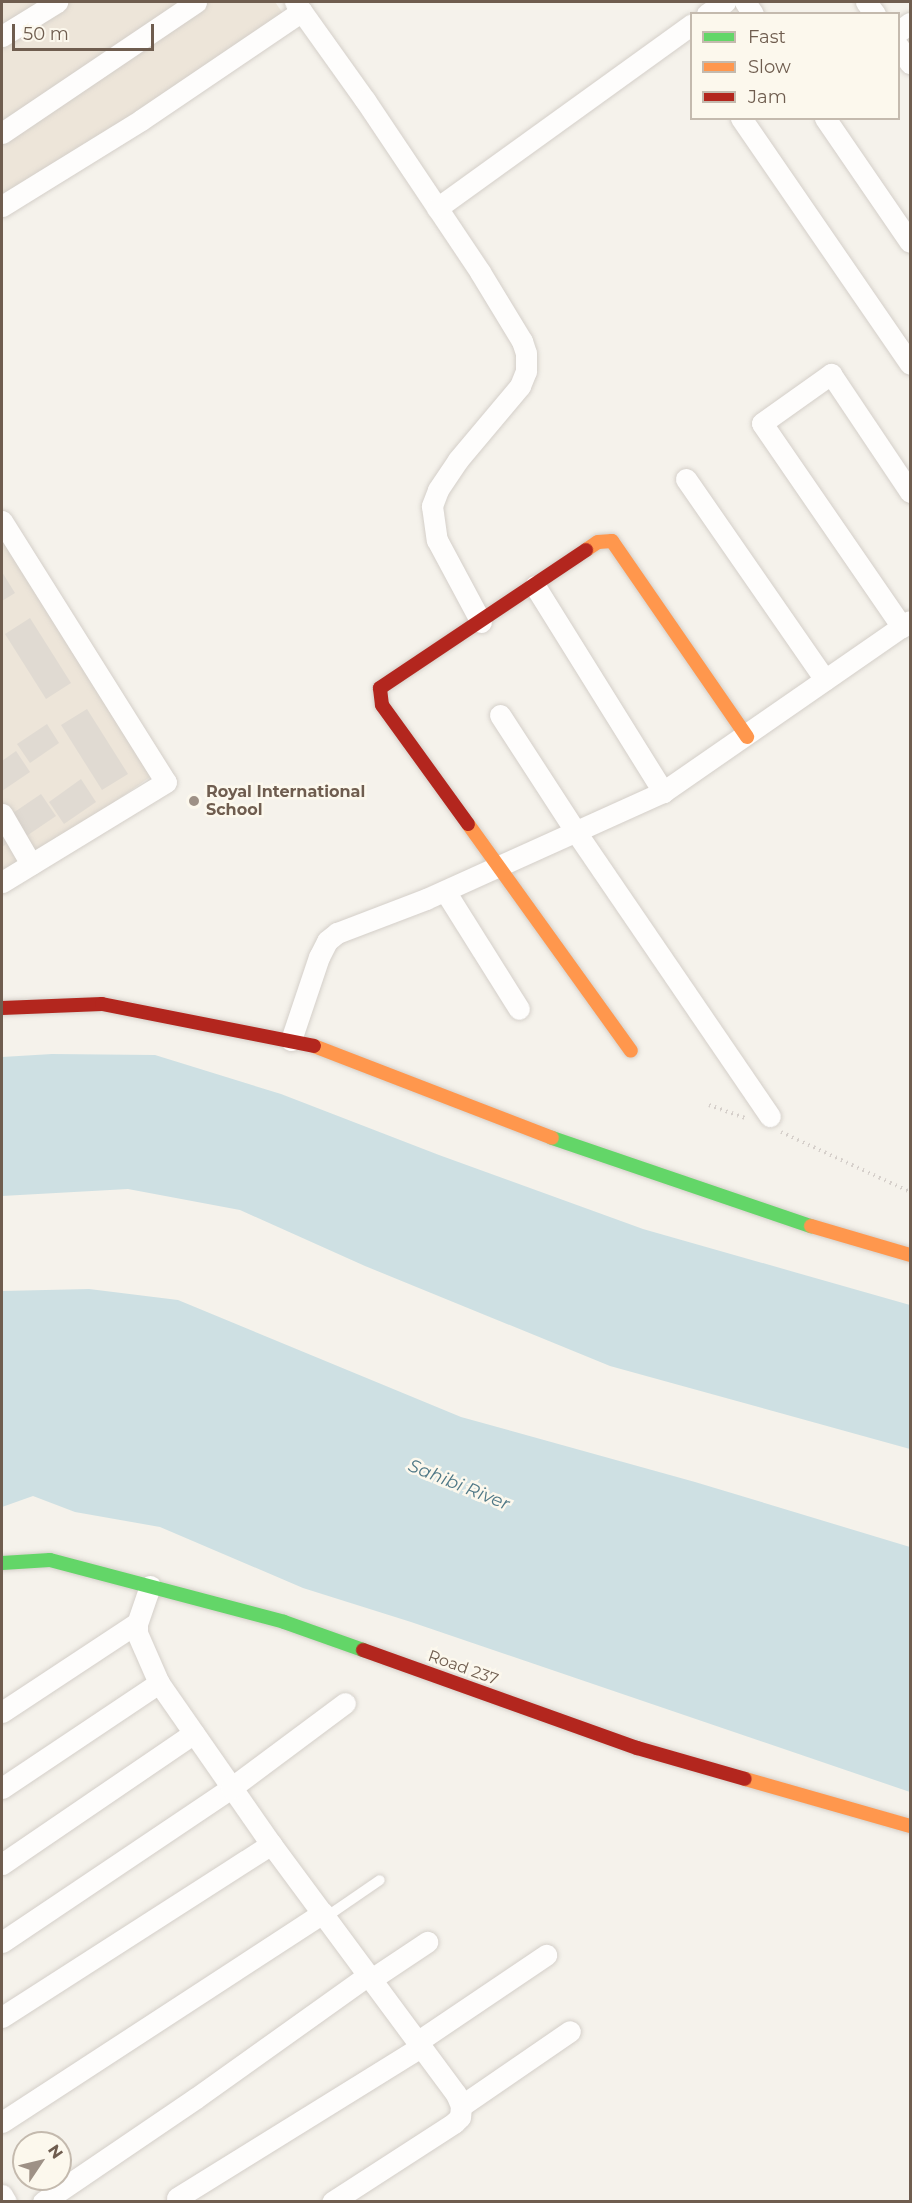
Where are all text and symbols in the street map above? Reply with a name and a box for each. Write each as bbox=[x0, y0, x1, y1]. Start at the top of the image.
scale bar bbox=[15, 12, 158, 50]
legend bbox=[690, 12, 900, 120]
text: 50 m bbox=[23, 23, 69, 45]
text: Fast bbox=[748, 26, 786, 48]
text: Slow bbox=[748, 56, 791, 78]
text: Jam bbox=[748, 86, 787, 108]
place label: Royal International School bbox=[206, 782, 365, 820]
marker: Royal International School bbox=[187, 794, 201, 808]
water label: Sahibi River bbox=[405, 1455, 513, 1515]
street label: Road 237 bbox=[425, 1646, 501, 1690]
north arrow bbox=[12, 2131, 72, 2191]
text: N bbox=[44, 2141, 67, 2162]

